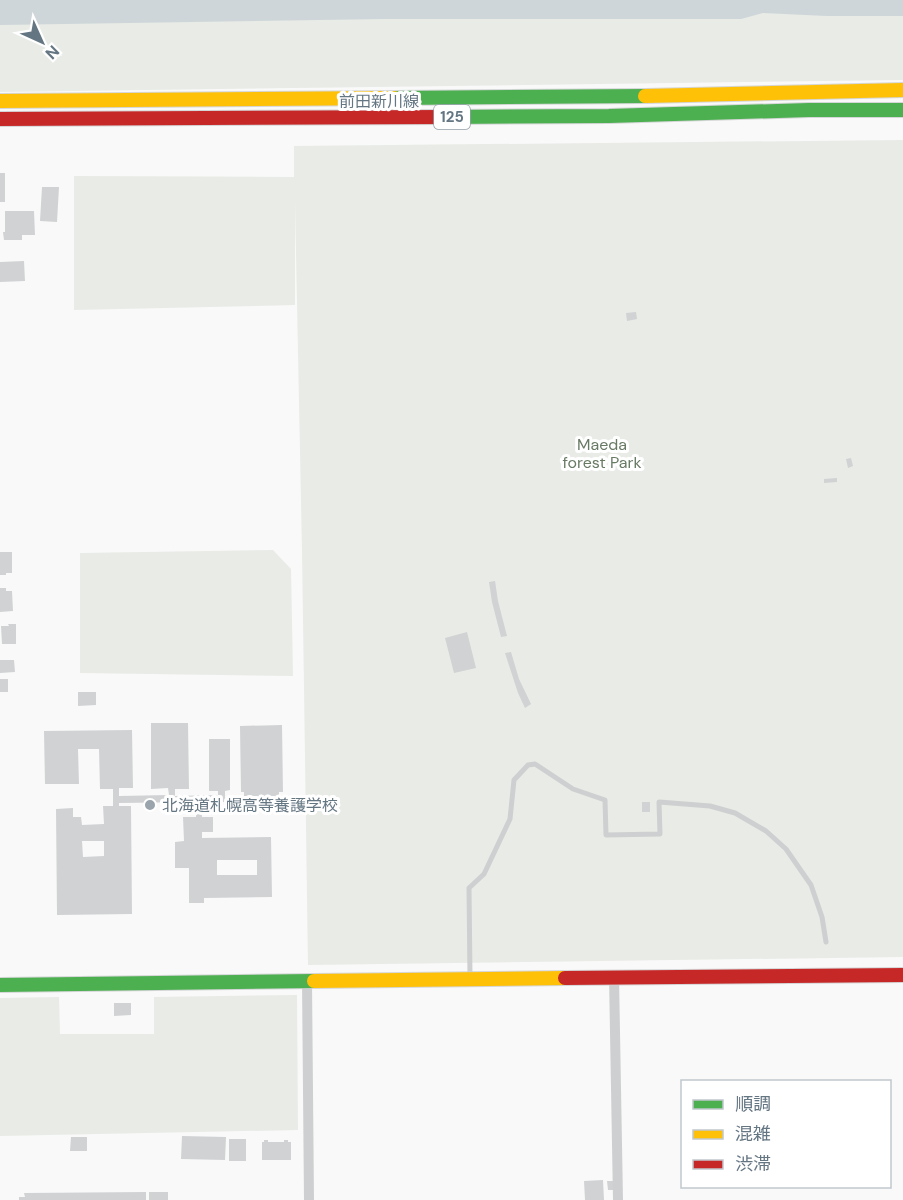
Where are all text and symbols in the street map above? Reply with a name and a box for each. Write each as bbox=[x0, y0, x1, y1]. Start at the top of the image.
north arrow bbox=[12, 12, 72, 72]
text: N bbox=[41, 41, 64, 64]
street label: 前田新川線 bbox=[339, 91, 419, 112]
road number: 125 bbox=[434, 105, 470, 129]
park label: Maeda forest Park bbox=[562, 434, 642, 473]
place label: 北海道札幌高等養護学校 bbox=[162, 795, 338, 816]
marker: 北海道札幌高等養護学校 bbox=[143, 798, 157, 812]
legend bbox=[681, 1080, 891, 1188]
text: 順調 bbox=[735, 1092, 771, 1116]
text: 混雑 bbox=[735, 1122, 771, 1146]
text: 渋滞 bbox=[735, 1152, 771, 1176]

